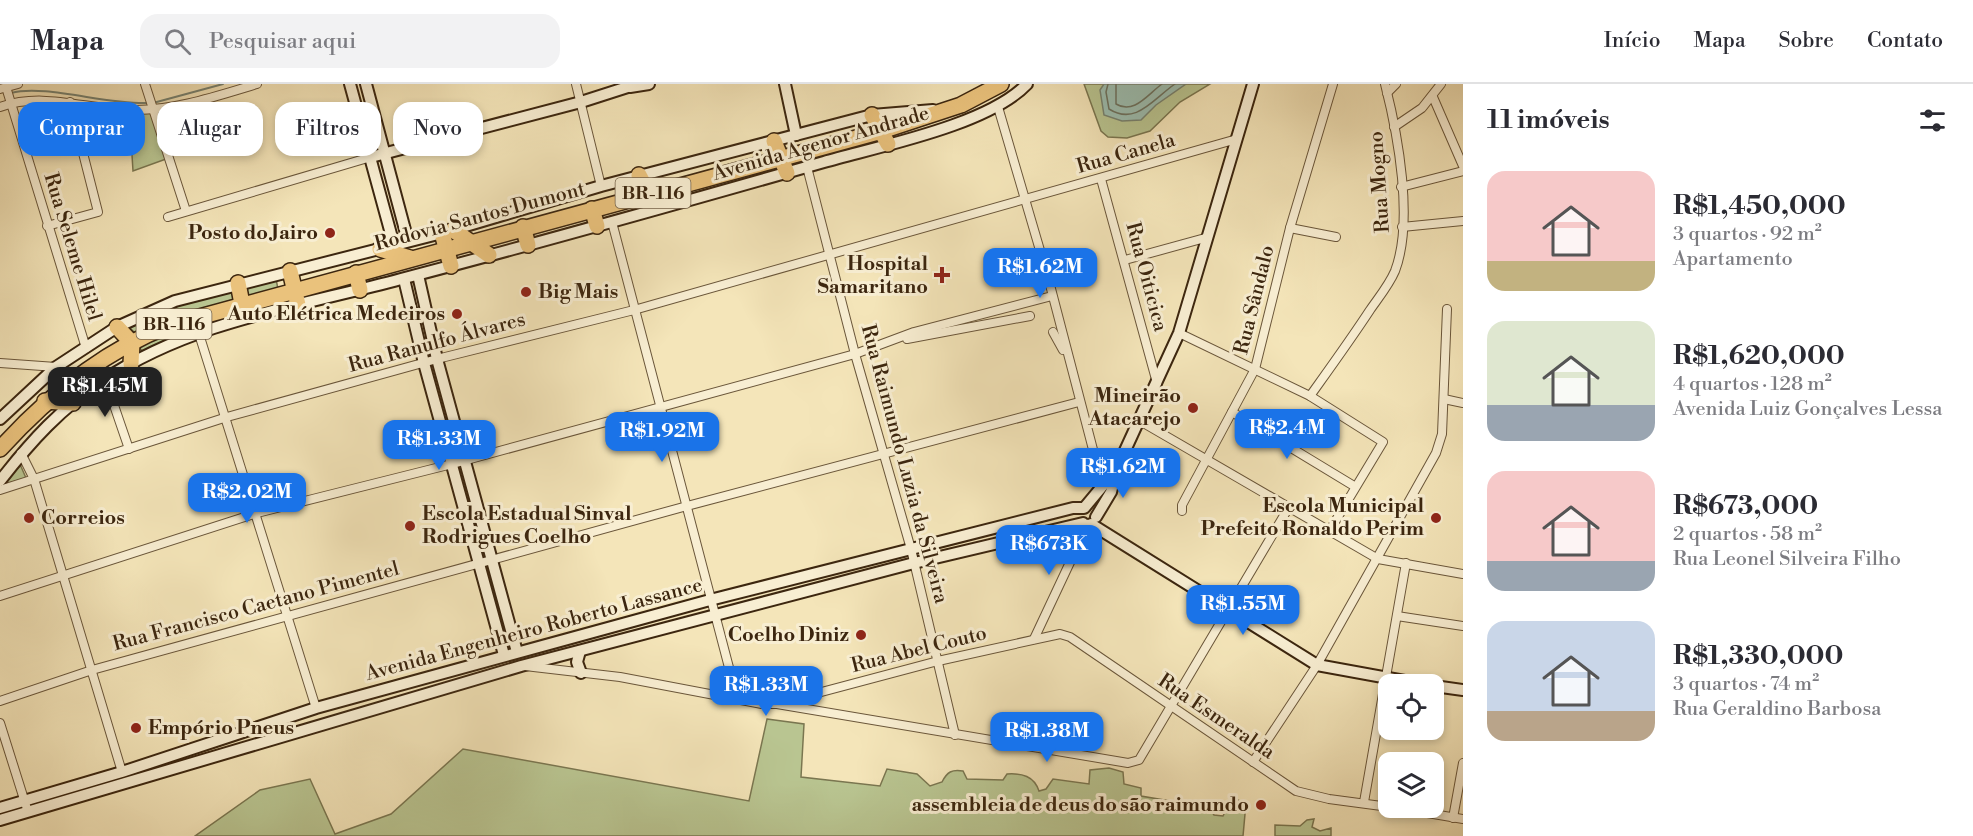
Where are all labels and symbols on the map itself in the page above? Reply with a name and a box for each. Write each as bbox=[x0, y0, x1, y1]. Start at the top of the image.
street label: Avenida Agenor Andrade bbox=[709, 101, 932, 187]
street label: Rua Canela bbox=[1074, 128, 1179, 180]
street label: Rua Mogno bbox=[1364, 130, 1396, 234]
street label: Rua Seleme Hilel bbox=[38, 170, 106, 324]
street label: Rodovia Santos Dumont bbox=[372, 177, 588, 257]
road number: BR-116 bbox=[616, 178, 690, 208]
street label: Rua Oiticica bbox=[1119, 220, 1173, 335]
place label: Posto do Jairo bbox=[188, 221, 318, 246]
marker: Posto do Jairo bbox=[323, 226, 337, 240]
street label: Rua Sândalo bbox=[1229, 243, 1281, 357]
pin: R$1.62M bbox=[985, 248, 1095, 299]
place label: Hospital Samaritano bbox=[817, 252, 928, 300]
marker: Hospital Samaritano bbox=[933, 266, 951, 284]
place label: Big Mais bbox=[538, 280, 618, 305]
marker: Big Mais bbox=[519, 285, 533, 299]
place label: Auto Elétrica Medeiros bbox=[226, 302, 445, 327]
street label: Rua Ranulfo Álvares bbox=[345, 306, 528, 379]
marker: Auto Elétrica Medeiros bbox=[450, 307, 464, 321]
road number: BR-116 bbox=[136, 309, 212, 339]
street label: Rua Raimundo Luzia da Silveira bbox=[855, 322, 954, 607]
pin: R$1.45M bbox=[50, 367, 160, 418]
place label: Mineirão Atacarejo bbox=[1087, 384, 1181, 432]
marker: Mineirão Atacarejo bbox=[1186, 401, 1200, 415]
pin: R$2.4M bbox=[1238, 409, 1336, 460]
pin: R$1.92M bbox=[607, 412, 717, 463]
pin: R$1.33M bbox=[384, 420, 494, 471]
pin: R$1.62M bbox=[1068, 448, 1178, 499]
pin: R$2.02M bbox=[192, 473, 302, 524]
place label: Escola Municipal Prefeito Ronaldo Perim bbox=[1201, 494, 1424, 542]
place label: Escola Estadual Sinval Rodrigues Coelho bbox=[422, 502, 632, 550]
place label: Correios bbox=[41, 506, 125, 531]
marker: Correios bbox=[22, 511, 36, 525]
marker: Escola Municipal Prefeito Ronaldo Perim bbox=[1429, 511, 1443, 525]
marker: Escola Estadual Sinval Rodrigues Coelho bbox=[403, 519, 417, 533]
pin: R$673K bbox=[1000, 525, 1098, 576]
street label: Rua Francisco Caetano Pimentel bbox=[110, 557, 402, 657]
street label: Avenida Engenheiro Roberto Lassance bbox=[362, 573, 705, 687]
pin: R$1.55M bbox=[1188, 585, 1298, 636]
street label: Rua Abel Couto bbox=[849, 621, 989, 679]
place label: Coelho Diniz bbox=[728, 623, 849, 648]
marker: Coelho Diniz bbox=[854, 628, 868, 642]
pin: R$1.33M bbox=[711, 666, 821, 717]
street label: Rua Esmeralda bbox=[1153, 669, 1280, 766]
pin: R$1.38M bbox=[992, 712, 1102, 763]
place label: Empório Pneus bbox=[148, 716, 294, 741]
marker: Empório Pneus bbox=[129, 721, 143, 735]
place label: assembleia de deus do são raimundo bbox=[912, 793, 1249, 818]
marker: assembleia de deus do são raimundo bbox=[1254, 798, 1268, 812]

